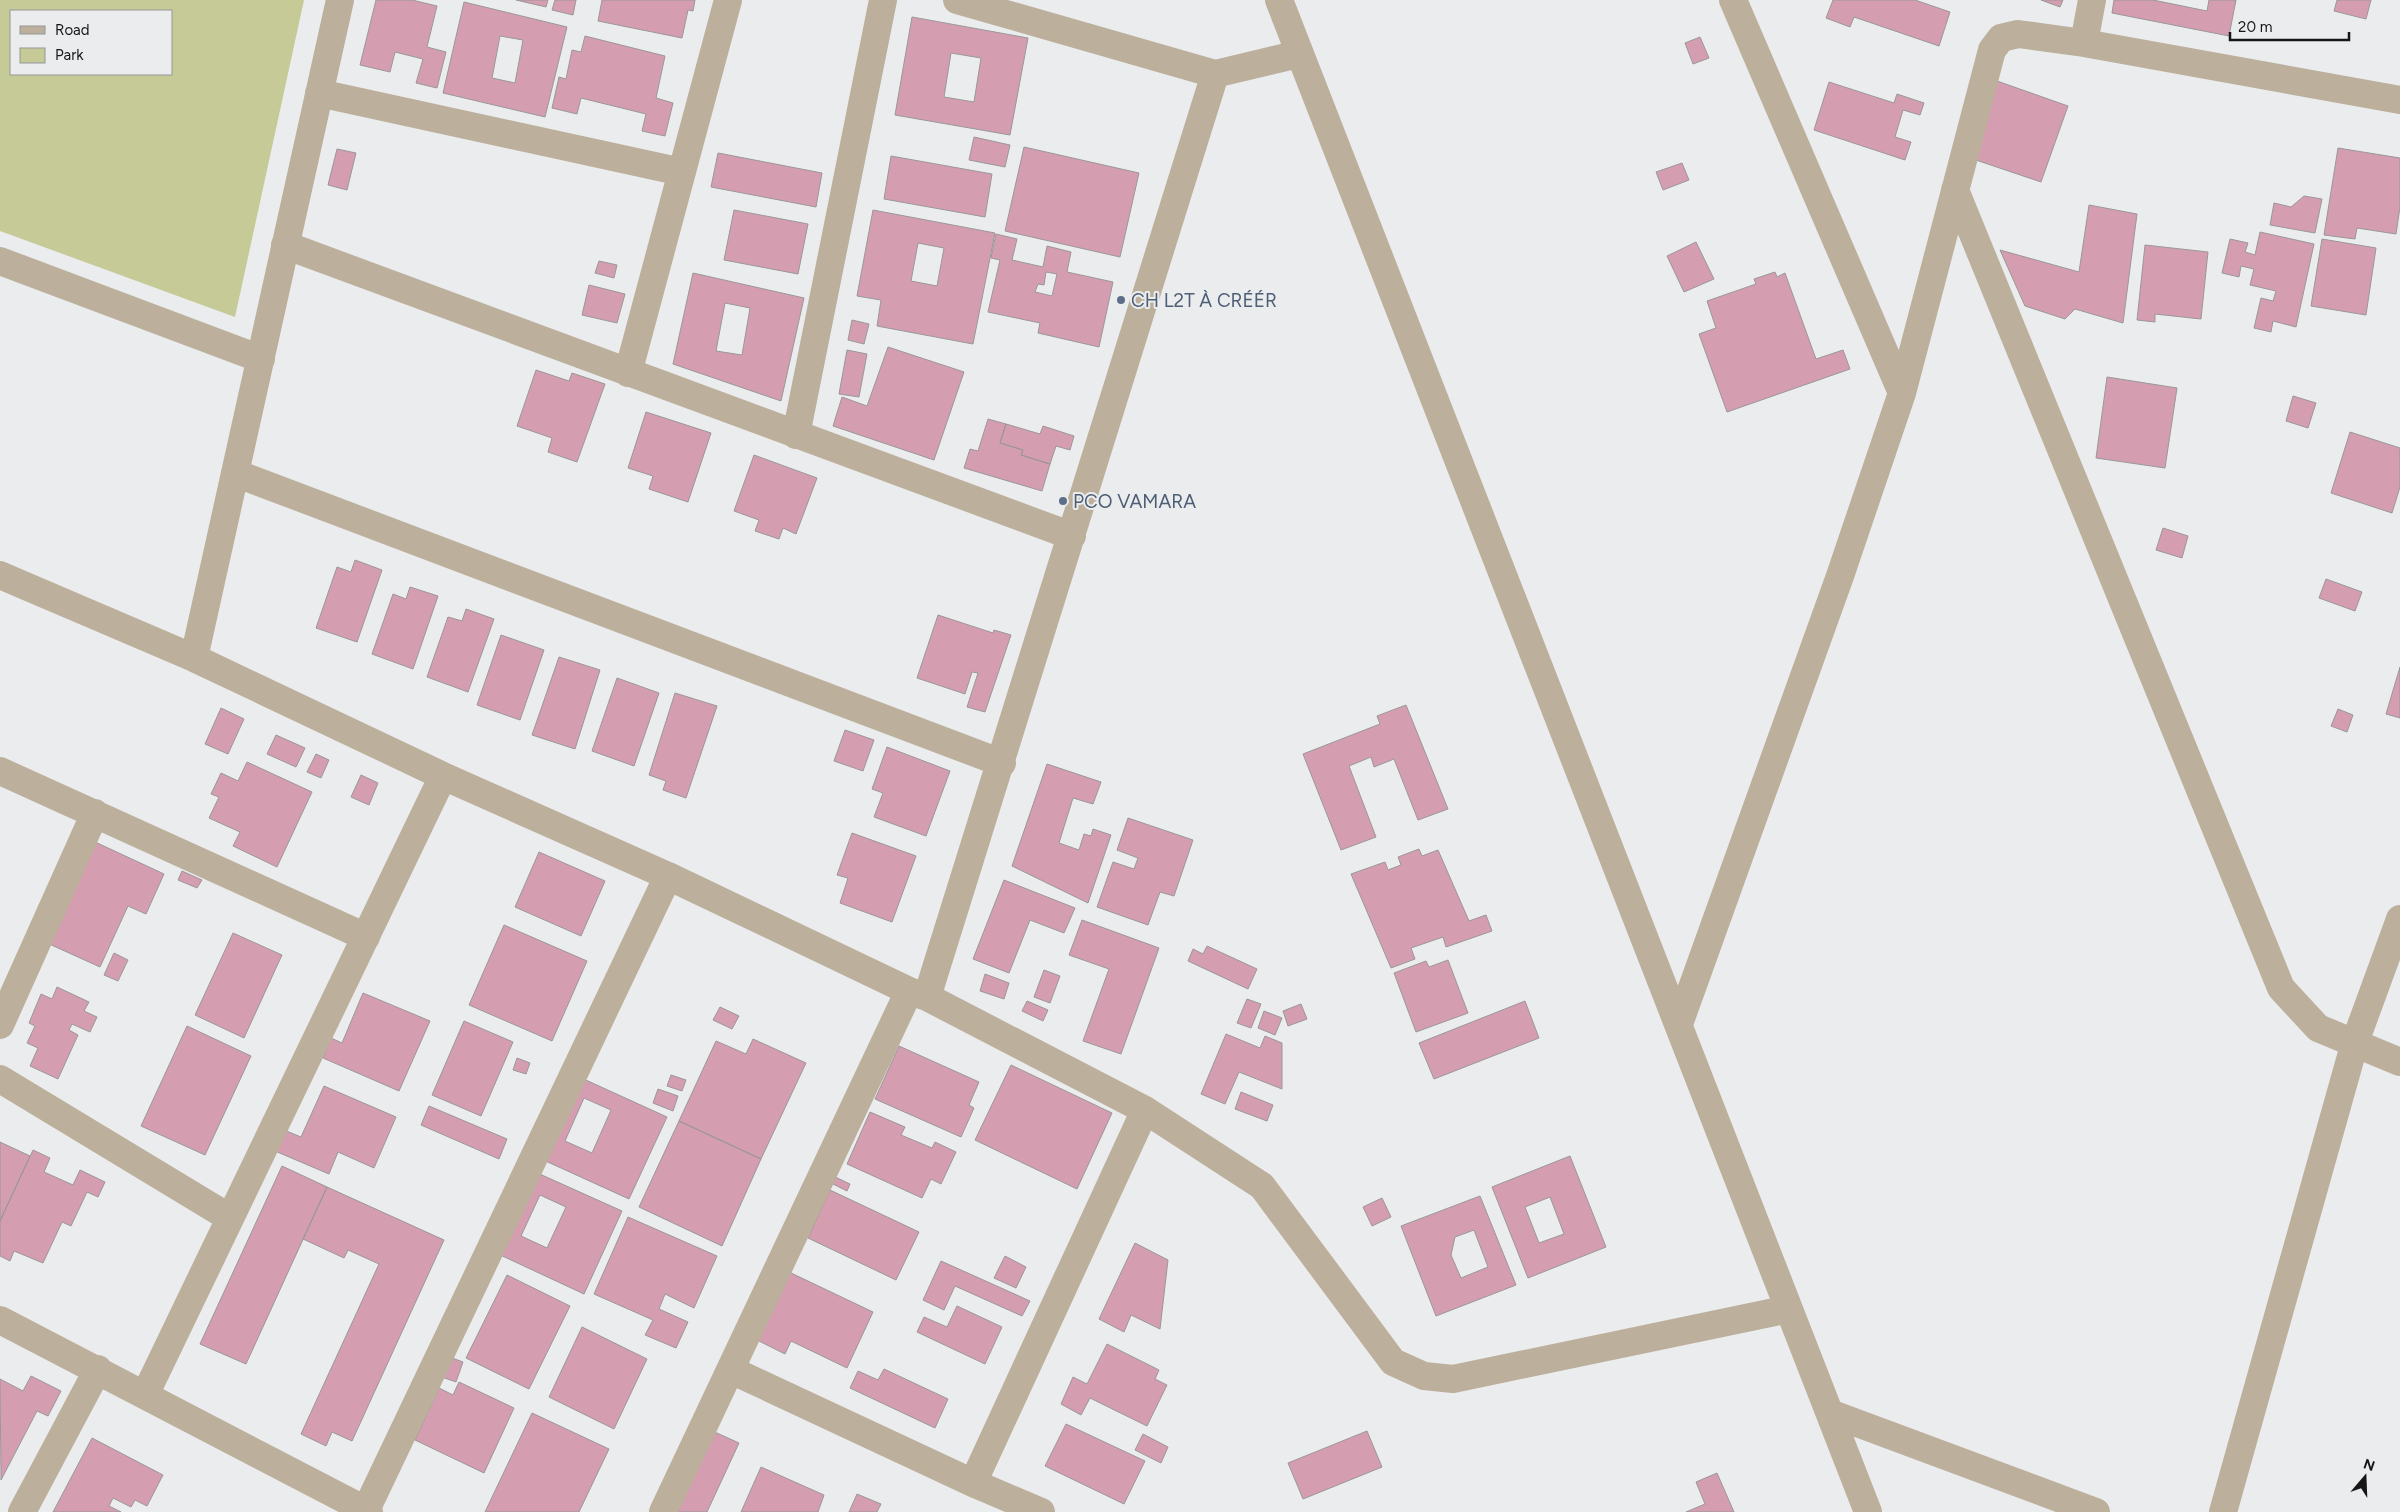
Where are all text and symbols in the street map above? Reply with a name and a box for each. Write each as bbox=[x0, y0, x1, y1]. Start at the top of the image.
legend bbox=[10, 10, 172, 75]
scale bar bbox=[2230, 10, 2349, 42]
text: 20 m bbox=[2238, 18, 2272, 36]
text: Road bbox=[55, 21, 90, 39]
text: Park bbox=[55, 46, 84, 64]
place label: CH L2T À CRÉÉR bbox=[1131, 289, 1277, 312]
marker: CH L2T À CRÉÉR bbox=[1115, 294, 1127, 306]
place label: PCO VAMARA bbox=[1073, 490, 1196, 513]
marker: PCO VAMARA bbox=[1057, 495, 1069, 507]
north arrow bbox=[2340, 1452, 2390, 1502]
text: N bbox=[2361, 1455, 2377, 1475]

